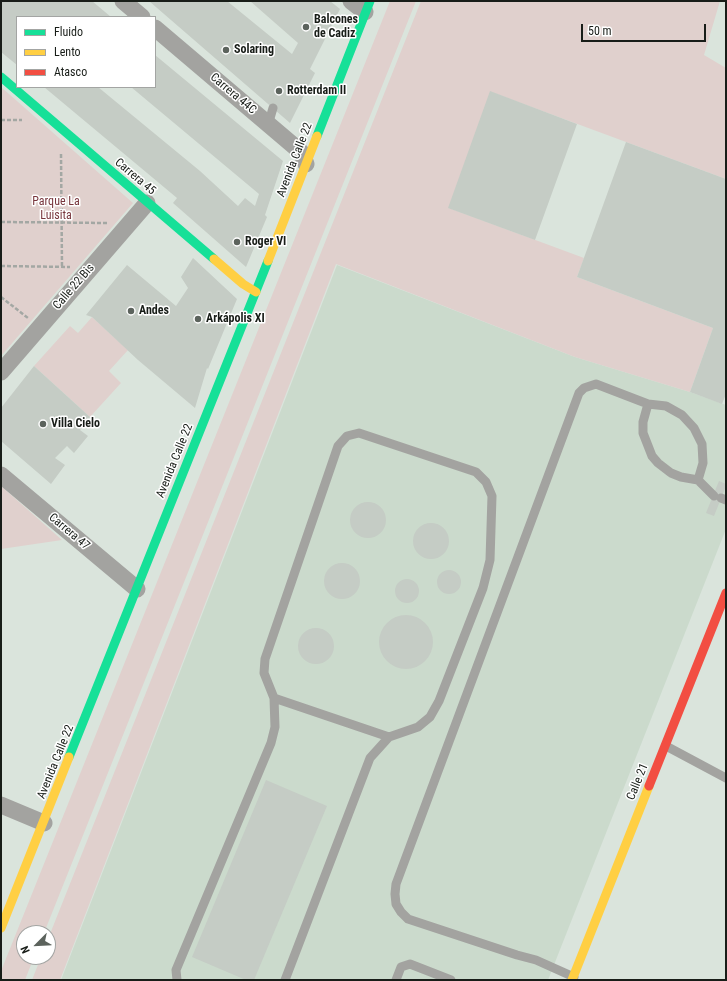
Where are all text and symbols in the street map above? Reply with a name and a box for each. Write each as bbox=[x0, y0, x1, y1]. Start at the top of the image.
place label: Balcones de Cadiz bbox=[314, 13, 358, 41]
legend bbox=[16, 16, 156, 88]
scale bar bbox=[583, 16, 708, 42]
marker: Balcones de Cadiz bbox=[301, 22, 311, 32]
text: 50 m bbox=[588, 24, 612, 38]
text: Fluido bbox=[54, 25, 83, 39]
place label: Solaring bbox=[234, 43, 274, 57]
text: Lento bbox=[54, 45, 81, 59]
marker: Solaring bbox=[221, 45, 231, 55]
text: Atasco bbox=[54, 65, 87, 79]
street label: Carrera 44C bbox=[207, 71, 259, 117]
place label: Rotterdam II bbox=[287, 84, 346, 98]
marker: Rotterdam II bbox=[274, 86, 284, 96]
street label: Avenida Calle 22 bbox=[274, 121, 316, 199]
street label: Carrera 45 bbox=[112, 156, 158, 198]
park label: Parque La Luisita bbox=[32, 195, 80, 223]
place label: Roger VI bbox=[245, 235, 286, 249]
marker: Roger VI bbox=[232, 237, 242, 247]
street label: Calle 22 Bis bbox=[50, 261, 98, 313]
place label: Andes bbox=[139, 304, 169, 318]
marker: Andes bbox=[126, 306, 136, 316]
place label: Arkápolis XI bbox=[206, 312, 265, 326]
marker: Arkápolis XI bbox=[193, 314, 203, 324]
place label: Villa Cielo bbox=[51, 417, 100, 431]
marker: Villa Cielo bbox=[38, 419, 48, 429]
street label: Avenida Calle 22 bbox=[154, 422, 196, 500]
street label: Carrera 47 bbox=[46, 511, 92, 553]
street label: Avenida Calle 22 bbox=[35, 723, 77, 801]
street label: Calle 21 bbox=[624, 762, 652, 802]
north arrow bbox=[16, 925, 56, 965]
text: N bbox=[18, 944, 33, 955]

